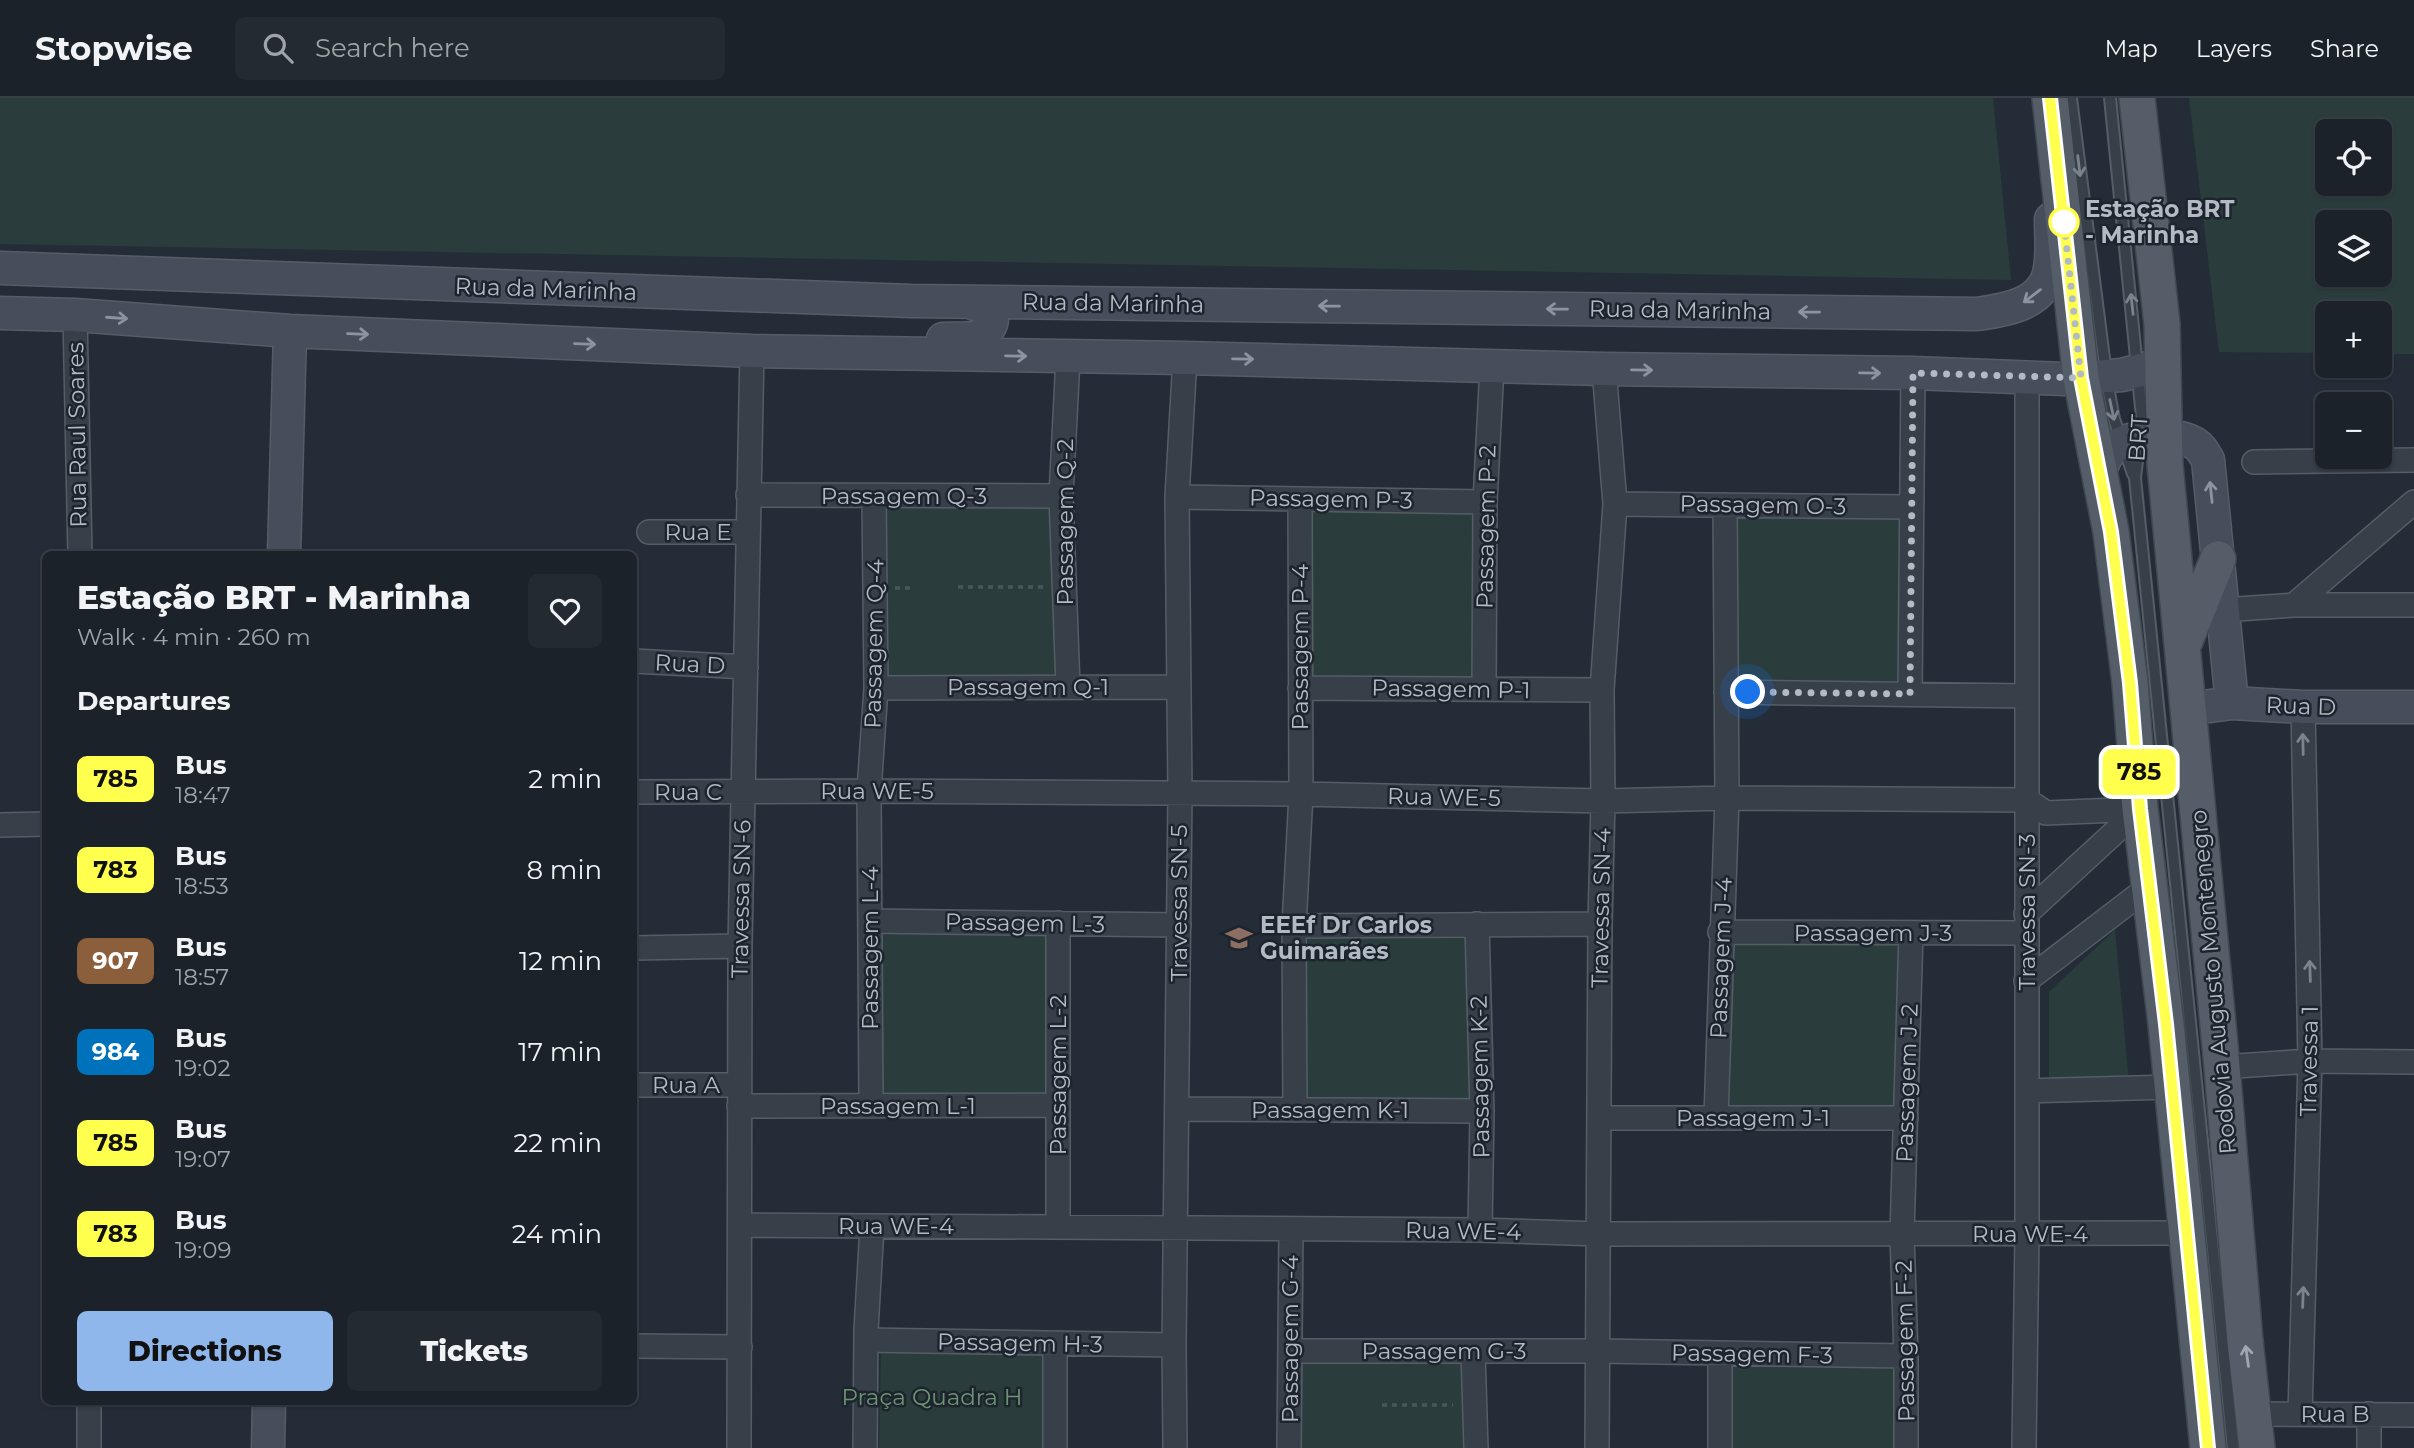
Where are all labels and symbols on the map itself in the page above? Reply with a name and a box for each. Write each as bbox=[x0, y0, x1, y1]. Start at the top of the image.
one-way arrow bbox=[2073, 154, 2086, 177]
place label: Estação BRT - Marinha bbox=[2085, 195, 2235, 249]
marker: Estação BRT - Marinha bbox=[2049, 207, 2079, 237]
street label: Rua da Marinha bbox=[454, 272, 638, 306]
street label: Rua da Marinha bbox=[1022, 287, 1204, 319]
one-way arrow bbox=[2023, 289, 2042, 304]
one-way arrow bbox=[2125, 293, 2138, 316]
street label: Rua da Marinha bbox=[1589, 294, 1771, 326]
one-way arrow bbox=[1318, 299, 1341, 313]
one-way arrow bbox=[1545, 302, 1568, 315]
one-way arrow bbox=[1797, 305, 1820, 318]
one-way arrow bbox=[105, 312, 128, 325]
one-way arrow bbox=[346, 328, 369, 341]
one-way arrow bbox=[573, 337, 596, 350]
street label: Rua Raul Soares bbox=[61, 342, 93, 528]
one-way arrow bbox=[1004, 350, 1027, 363]
one-way arrow bbox=[1232, 353, 1255, 366]
one-way arrow bbox=[1630, 363, 1653, 377]
one-way arrow bbox=[1858, 366, 1881, 379]
one-way arrow bbox=[2106, 398, 2120, 421]
street label: BRT bbox=[2122, 413, 2154, 462]
street label: Passagem Q-2 bbox=[1051, 439, 1079, 605]
street label: Passagem P-2 bbox=[1471, 445, 1501, 609]
one-way arrow bbox=[2205, 481, 2218, 503]
street label: Passagem Q-3 bbox=[821, 482, 987, 510]
street label: Passagem P-3 bbox=[1249, 484, 1413, 514]
street label: Passagem O-3 bbox=[1679, 490, 1847, 520]
street label: Rua E bbox=[664, 518, 732, 546]
street label: Passagem Q-4 bbox=[859, 559, 889, 729]
street label: Passagem P-4 bbox=[1286, 564, 1314, 730]
street label: Rua D bbox=[654, 648, 726, 680]
street label: Passagem Q-1 bbox=[947, 673, 1109, 701]
street label: Passagem P-1 bbox=[1371, 674, 1531, 704]
your location bbox=[1730, 674, 1765, 709]
street label: Rua D bbox=[2265, 691, 2337, 721]
one-way arrow bbox=[2296, 733, 2310, 756]
line badge: 785 bbox=[2099, 749, 2179, 795]
street label: Rua WE-5 bbox=[820, 777, 934, 805]
street label: Rua C bbox=[654, 778, 722, 806]
street label: Rua WE-5 bbox=[1387, 782, 1501, 812]
street label: Rodovia Augusto Montenegro bbox=[2184, 809, 2242, 1155]
street label: Travessa SN-6 bbox=[726, 820, 756, 978]
street label: Travessa SN-5 bbox=[1165, 824, 1193, 982]
street label: Travessa SN-4 bbox=[1586, 828, 1616, 988]
street label: Travessa SN-3 bbox=[2013, 834, 2041, 990]
street label: Passagem L-4 bbox=[856, 866, 884, 1030]
street label: Passagem J-4 bbox=[1704, 877, 1738, 1039]
street label: Passagem L-3 bbox=[945, 908, 1105, 938]
place label: EEEf Dr Carlos Guimarães bbox=[1260, 911, 1432, 965]
street label: Passagem J-3 bbox=[1794, 919, 1952, 947]
school or university icon: EEEf Dr Carlos Guimarães bbox=[1224, 923, 1254, 953]
one-way arrow bbox=[2303, 960, 2316, 983]
street label: Passagem L-2 bbox=[1044, 995, 1072, 1155]
street label: Passagem K-2 bbox=[1465, 995, 1495, 1159]
street label: Passagem J-2 bbox=[1890, 1003, 1924, 1163]
street label: Travessa 1 bbox=[2294, 1005, 2324, 1117]
street label: Rua A bbox=[652, 1071, 721, 1099]
street label: Passagem L-1 bbox=[820, 1092, 976, 1120]
street label: Passagem K-1 bbox=[1251, 1096, 1409, 1124]
street label: Passagem J-1 bbox=[1676, 1104, 1830, 1132]
street label: Rua WE-4 bbox=[838, 1212, 954, 1240]
street label: Rua WE-4 bbox=[1405, 1216, 1521, 1246]
street label: Rua WE-4 bbox=[1972, 1220, 2088, 1248]
street label: Passagem G-4 bbox=[1276, 1255, 1304, 1423]
street label: Passagem F-2 bbox=[1890, 1260, 1920, 1422]
one-way arrow bbox=[2297, 1285, 2310, 1308]
street label: Passagem H-3 bbox=[937, 1328, 1103, 1358]
street label: Passagem G-3 bbox=[1362, 1337, 1526, 1365]
street label: Passagem F-3 bbox=[1671, 1339, 1833, 1369]
one-way arrow bbox=[2241, 1345, 2254, 1368]
park label: Praça Quadra H bbox=[842, 1383, 1022, 1411]
street label: Rua B bbox=[2300, 1400, 2370, 1428]

